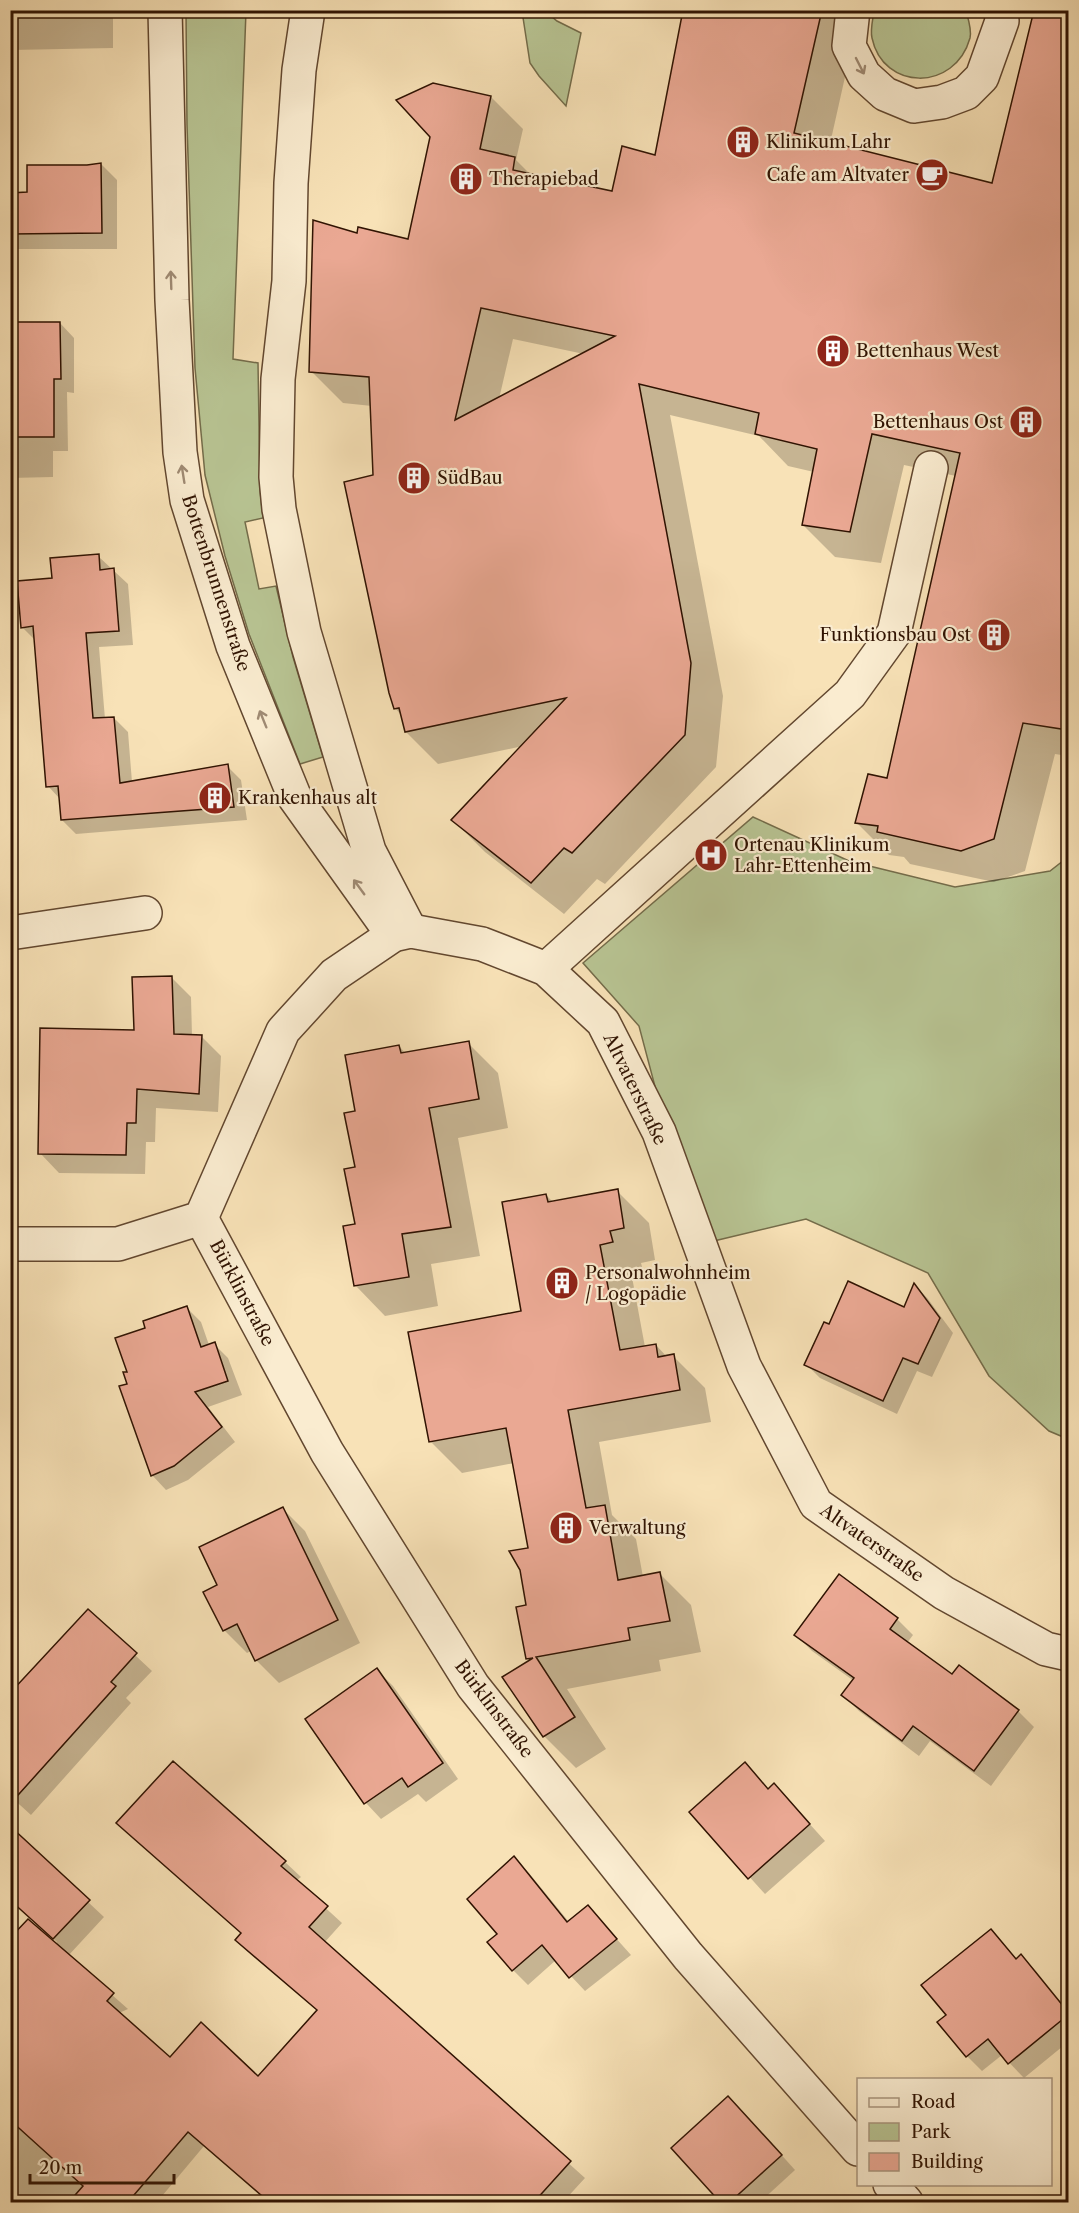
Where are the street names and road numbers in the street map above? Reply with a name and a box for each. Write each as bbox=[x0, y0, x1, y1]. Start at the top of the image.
street label: Bottenbrunnenstraße bbox=[177, 492, 255, 674]
street label: Altvaterstraße bbox=[598, 1029, 672, 1148]
street label: Bürklinstraße bbox=[205, 1236, 279, 1350]
street label: Altvaterstraße bbox=[815, 1499, 928, 1587]
street label: Bürklinstraße bbox=[450, 1656, 538, 1762]

